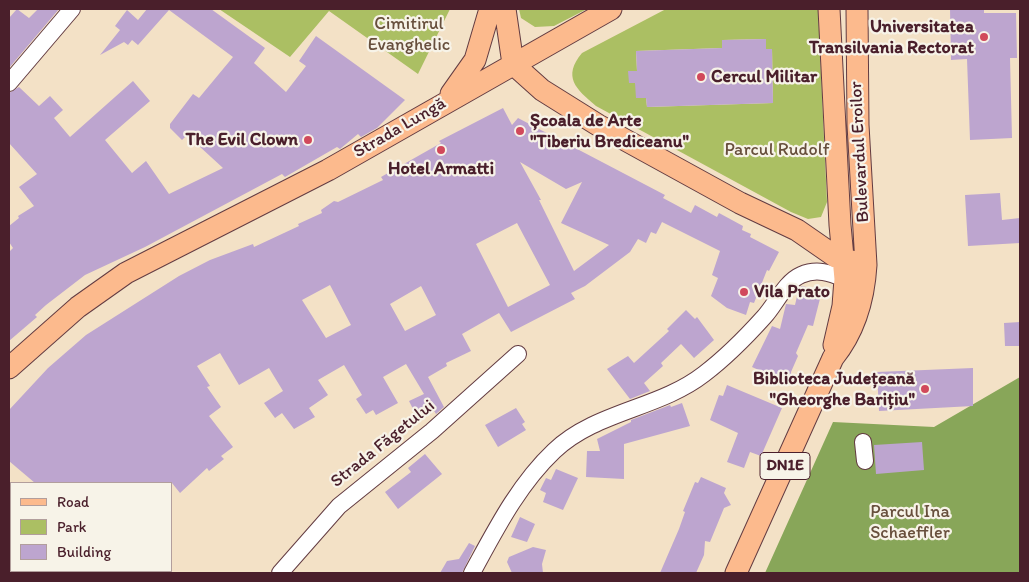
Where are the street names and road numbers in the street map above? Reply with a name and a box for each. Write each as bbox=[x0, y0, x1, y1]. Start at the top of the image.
street label: Bulevardul Eroilor bbox=[846, 81, 874, 223]
street label: Strada Lungă bbox=[350, 93, 450, 163]
street label: Strada Făgetului bbox=[327, 395, 439, 493]
road number: DN1E bbox=[760, 452, 810, 480]

